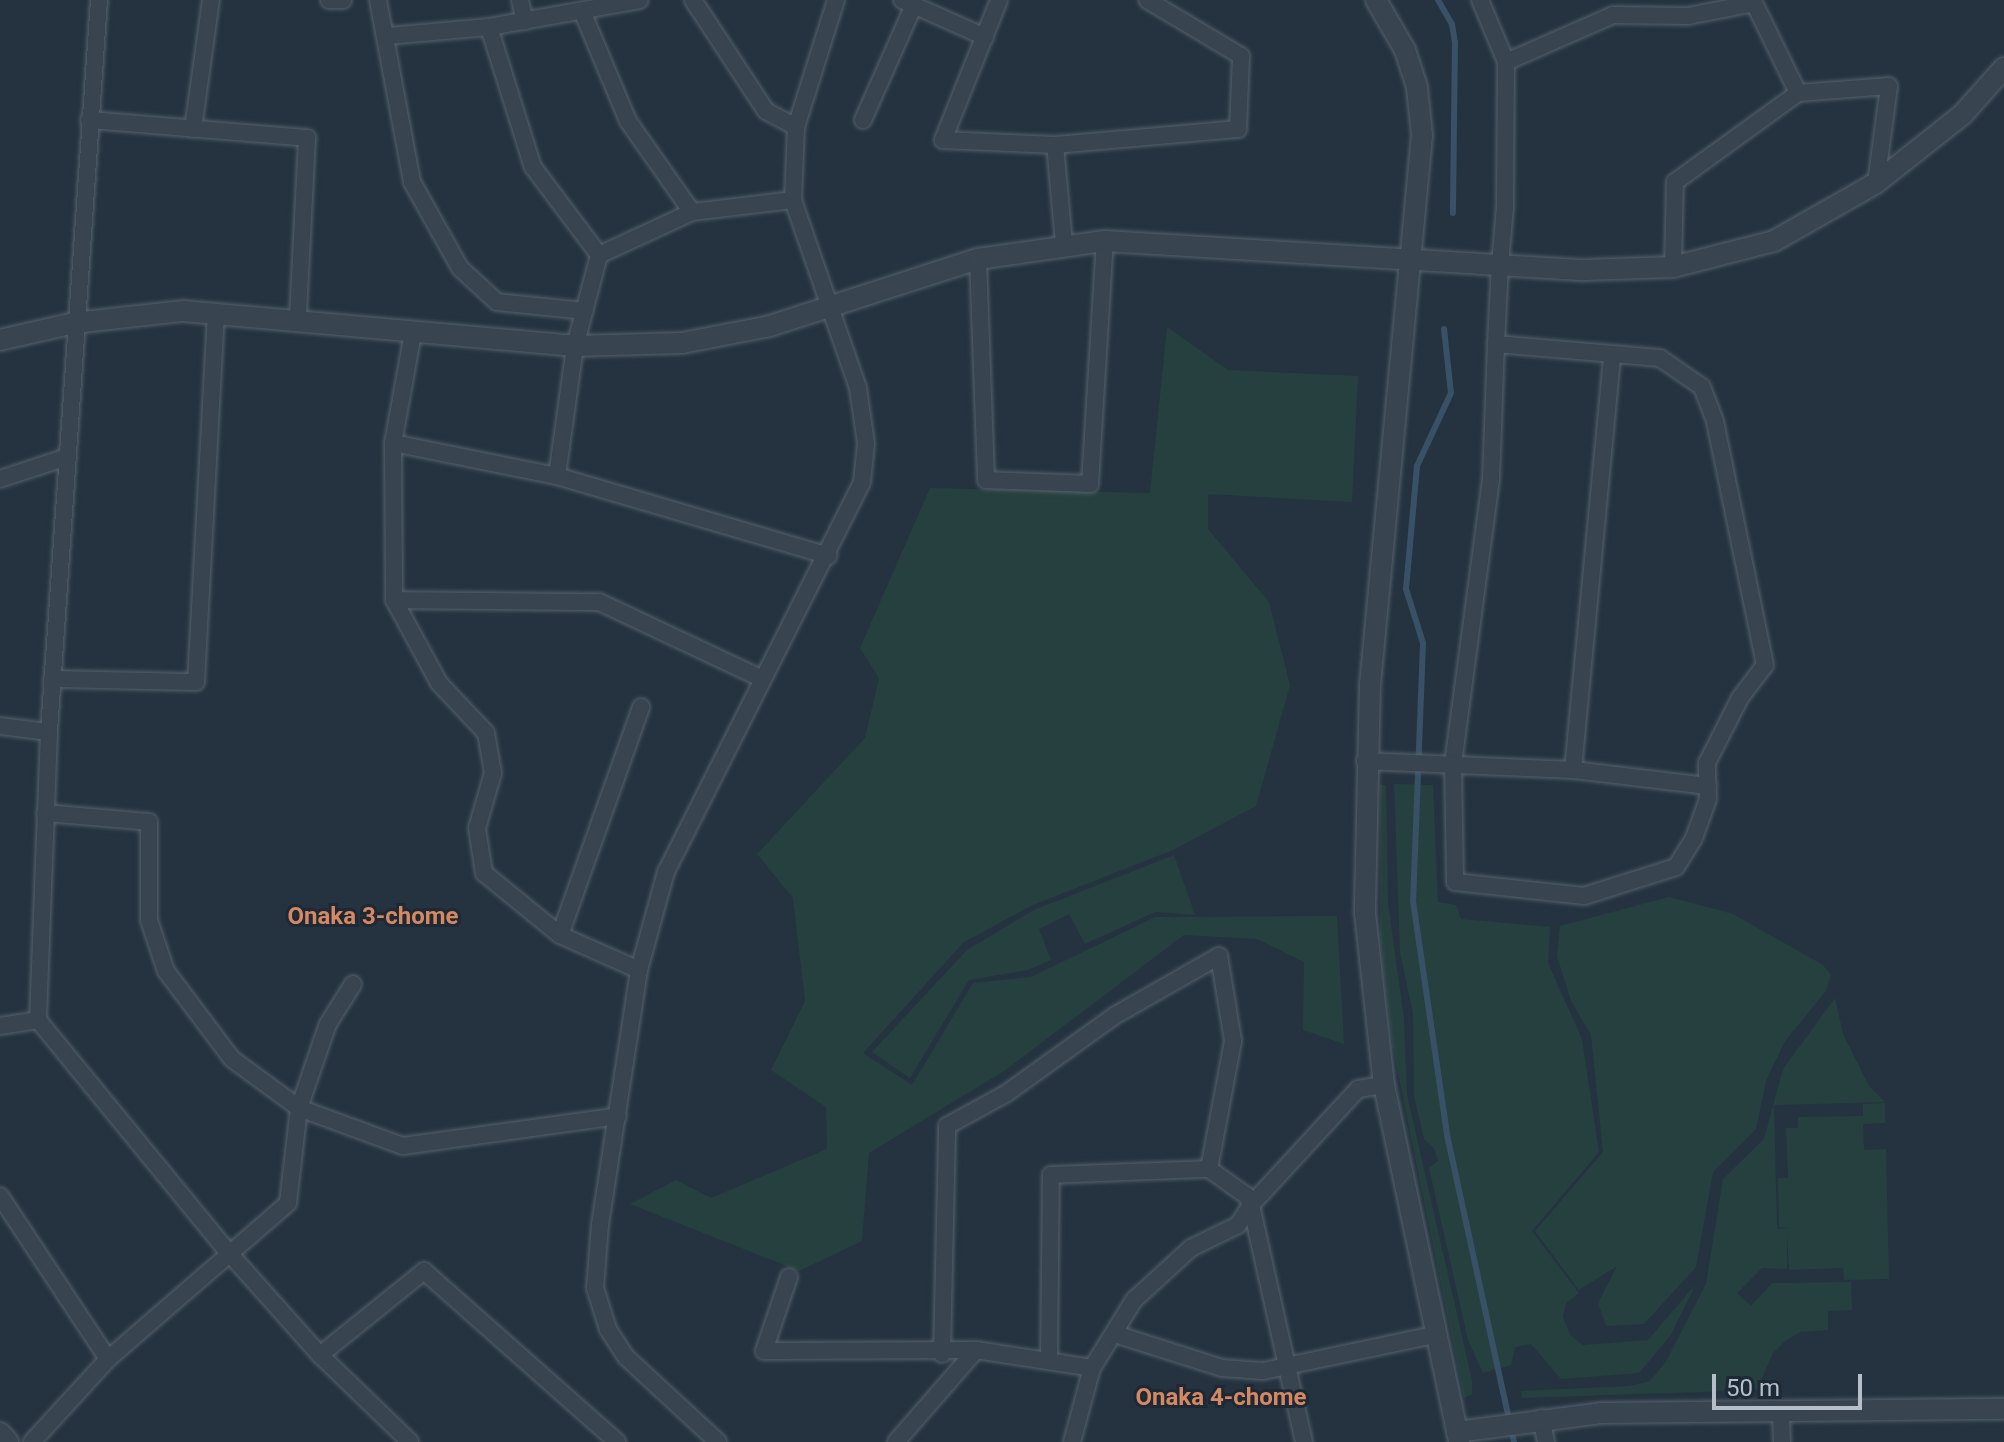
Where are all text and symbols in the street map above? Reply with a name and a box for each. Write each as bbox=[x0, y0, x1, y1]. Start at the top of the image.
district label: Onaka 3-chome bbox=[288, 903, 458, 931]
scale bar bbox=[1716, 1358, 1866, 1408]
text: 50 m bbox=[1726, 1374, 1780, 1402]
district label: Onaka 4-chome bbox=[1136, 1384, 1306, 1412]

